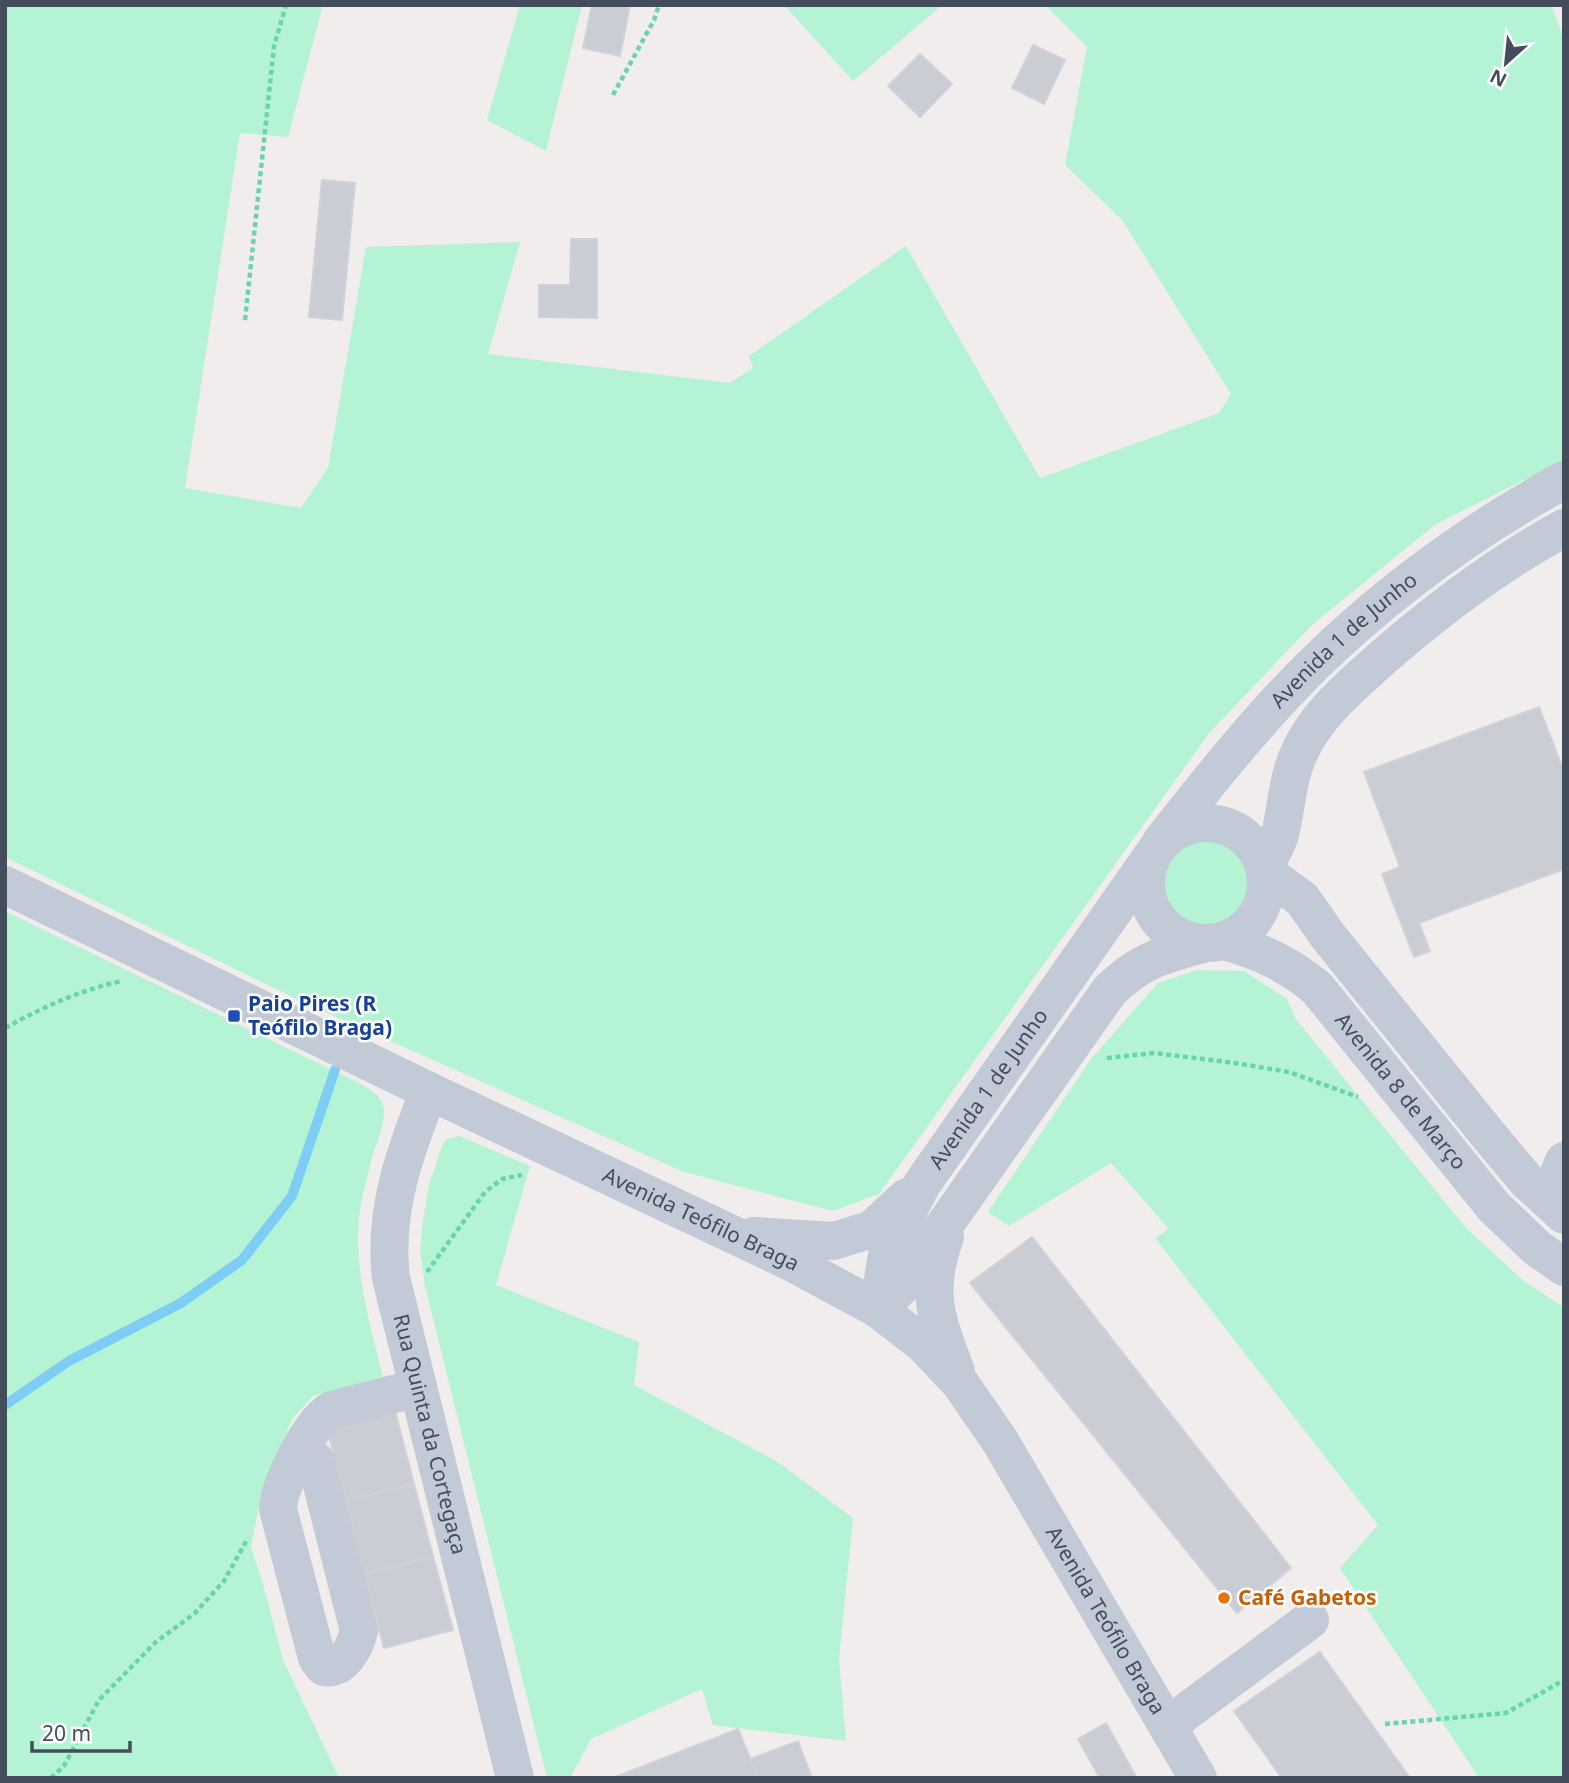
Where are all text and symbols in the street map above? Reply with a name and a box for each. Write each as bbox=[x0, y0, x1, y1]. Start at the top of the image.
north arrow bbox=[1471, 28, 1541, 98]
text: N bbox=[1485, 63, 1511, 93]
street label: Avenida 1 de Junho bbox=[1264, 565, 1423, 714]
place label: Paio Pires (R Teófilo Braga) bbox=[248, 989, 392, 1041]
street label: Avenida 1 de Junho bbox=[922, 1003, 1054, 1174]
street label: Avenida 8 de Março bbox=[1329, 1006, 1473, 1175]
marker: Paio Pires (R Teófilo Braga) bbox=[226, 1008, 242, 1024]
street label: Avenida Teófilo Braga bbox=[598, 1160, 804, 1277]
street label: Rua Quinta da Cortegaça bbox=[387, 1311, 474, 1557]
street label: Avenida Teófilo Braga bbox=[1040, 1521, 1173, 1719]
place label: Café Gabetos bbox=[1238, 1583, 1377, 1611]
marker: Café Gabetos bbox=[1216, 1590, 1232, 1606]
scale bar bbox=[32, 1710, 130, 1754]
text: 20 m bbox=[42, 1719, 91, 1747]

